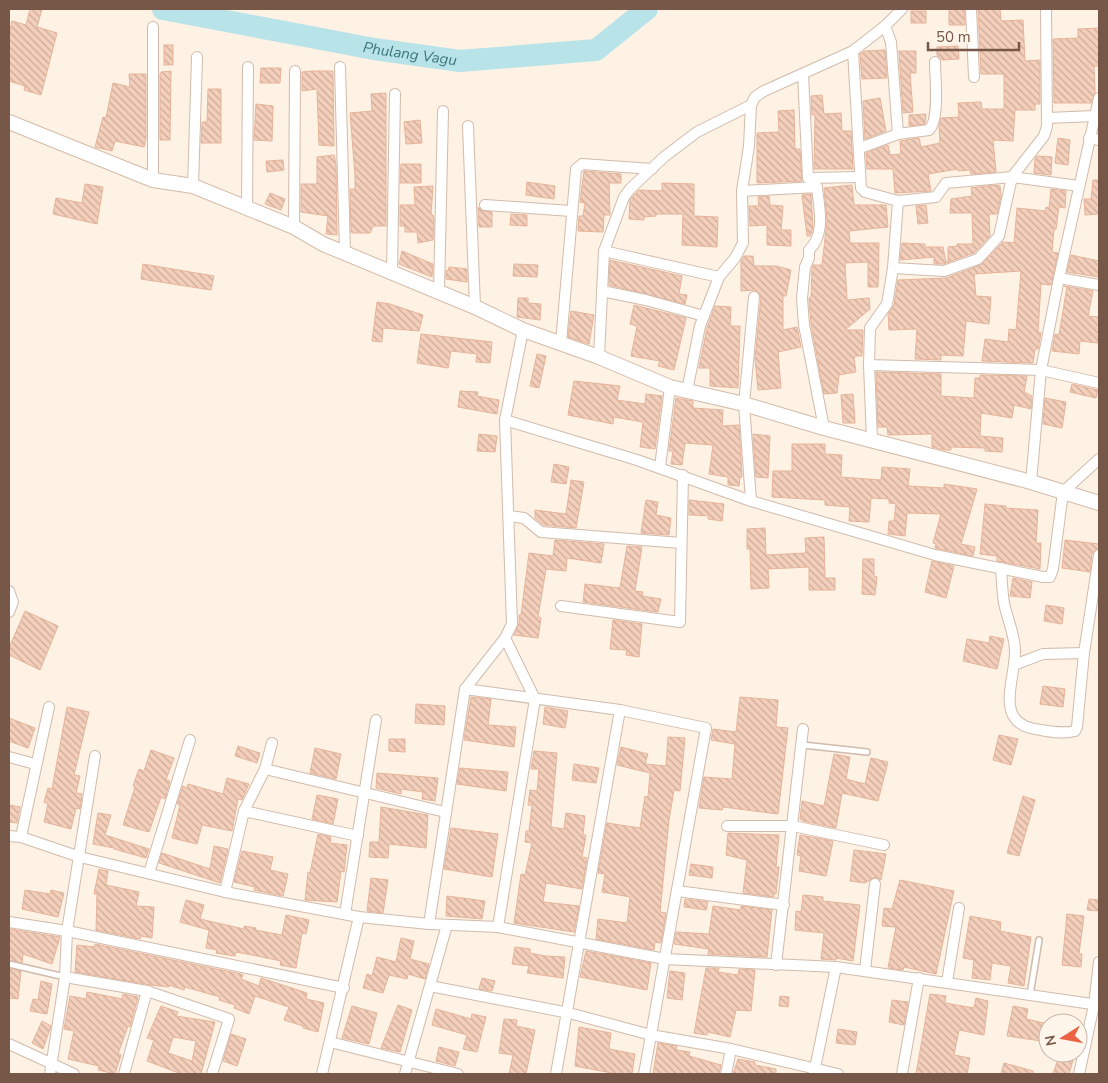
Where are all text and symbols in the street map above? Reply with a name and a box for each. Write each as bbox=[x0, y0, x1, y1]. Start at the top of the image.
scale bar bbox=[928, 20, 1019, 52]
text: 50 m bbox=[936, 27, 971, 47]
water label: Phulang Vagu bbox=[361, 37, 458, 70]
north arrow bbox=[1038, 1013, 1088, 1063]
text: N bbox=[1040, 1033, 1061, 1047]

